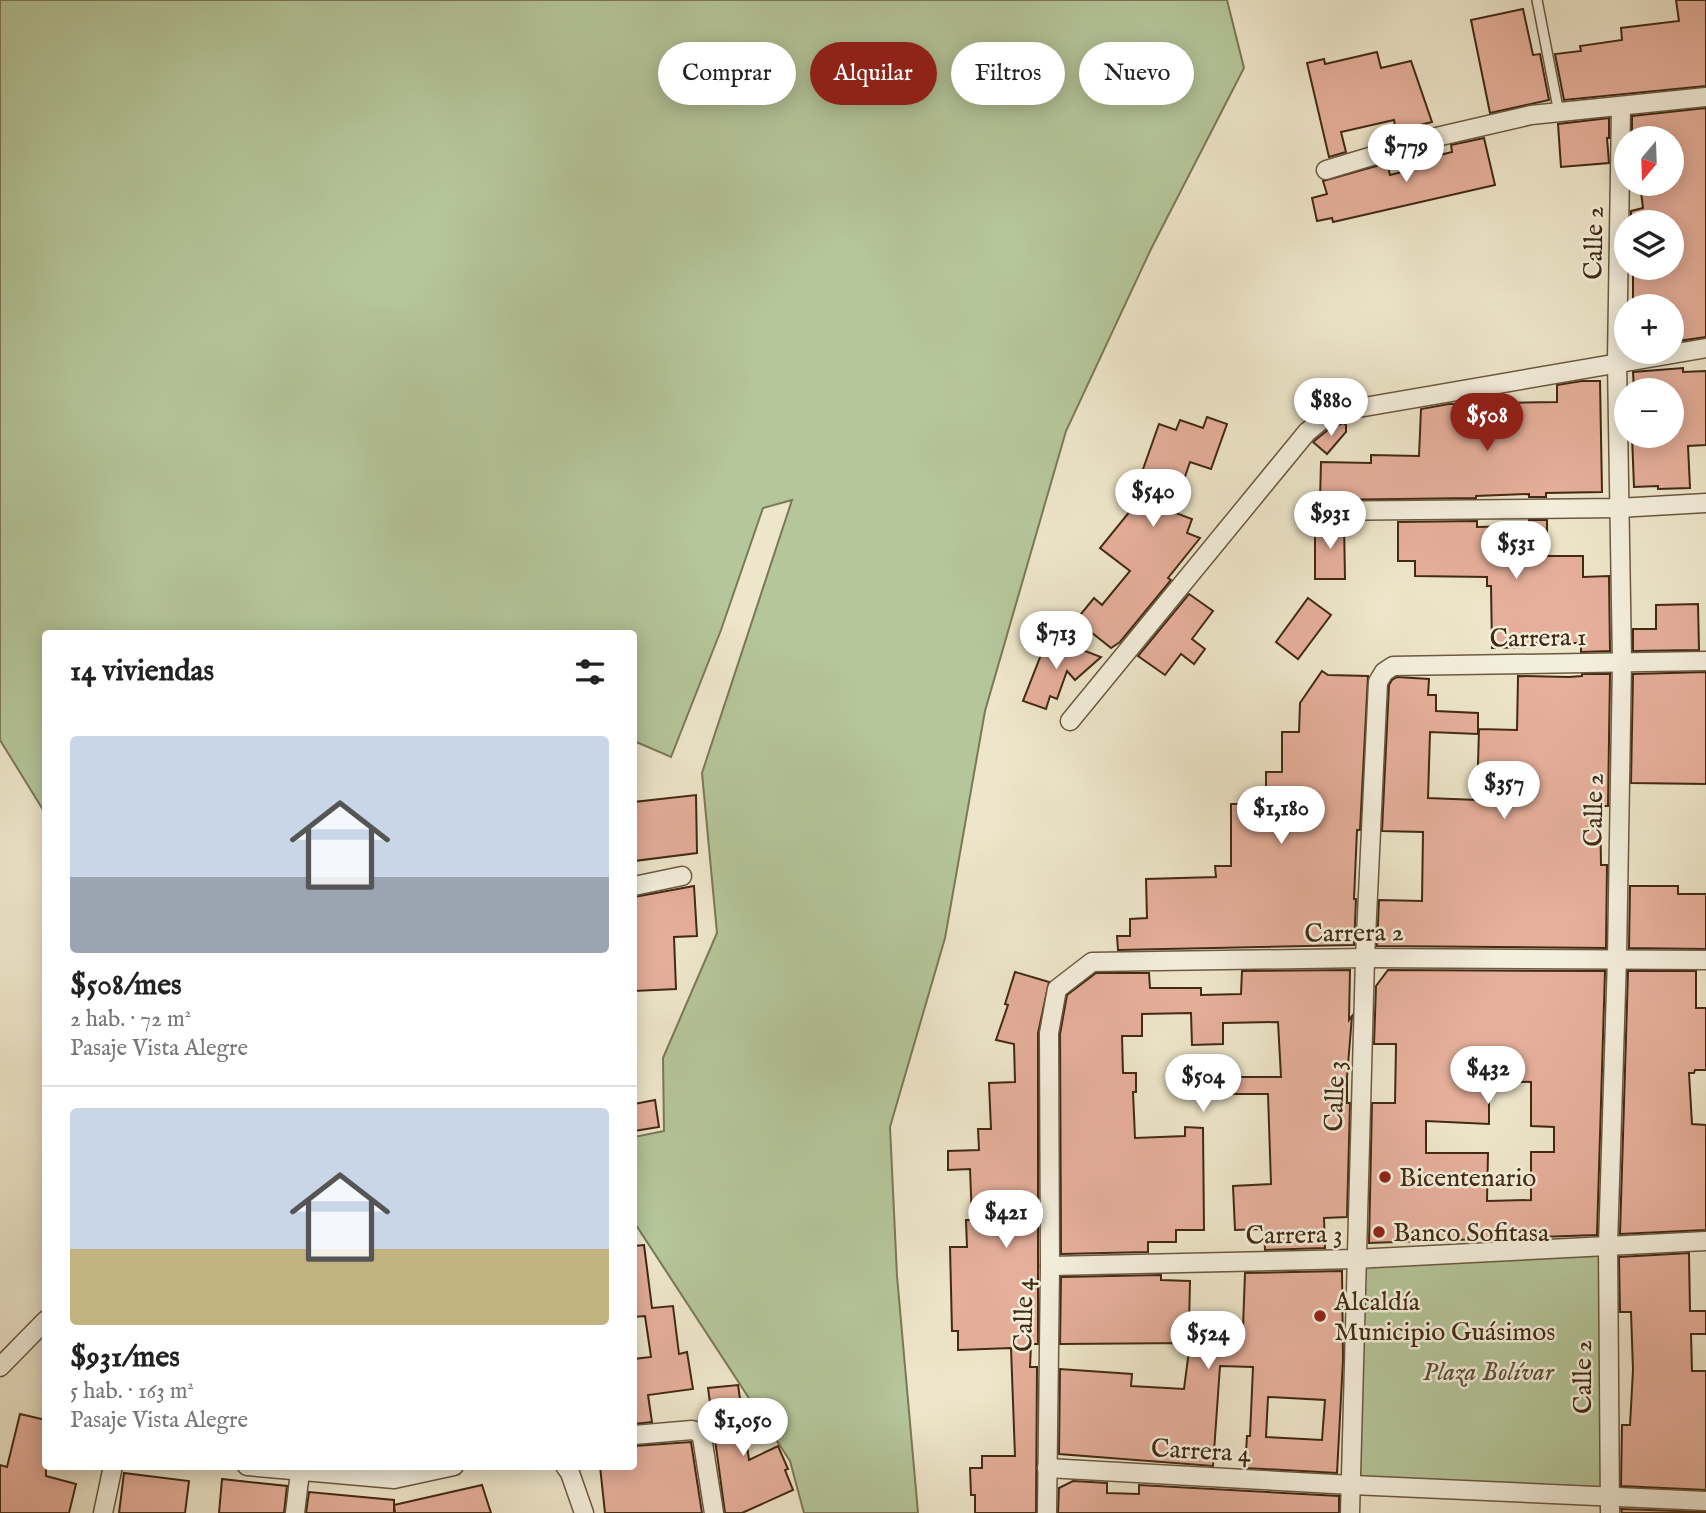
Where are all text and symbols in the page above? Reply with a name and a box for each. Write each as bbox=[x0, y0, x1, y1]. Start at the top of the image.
chip: Comprar bbox=[658, 42, 796, 105]
chip: Alquilar bbox=[810, 42, 937, 105]
chip: Filtros bbox=[951, 42, 1065, 105]
chip: Nuevo bbox=[1079, 42, 1194, 105]
pin: $779 bbox=[1365, 124, 1447, 184]
north arrow bbox=[1614, 126, 1684, 196]
map controls bbox=[1614, 126, 1684, 448]
text: $779 bbox=[1384, 132, 1428, 161]
street label: Calle 2 bbox=[1577, 206, 1612, 280]
button: layers bbox=[1614, 210, 1684, 280]
button: + bbox=[1614, 294, 1684, 364]
pin: $880 bbox=[1290, 378, 1372, 438]
button: − bbox=[1614, 378, 1684, 448]
text: $880 bbox=[1310, 386, 1352, 415]
pin: $508 bbox=[1446, 393, 1528, 453]
text: $508 bbox=[1466, 401, 1508, 430]
pin: $540 bbox=[1112, 470, 1194, 529]
text: $540 bbox=[1131, 477, 1175, 506]
pin: $931 bbox=[1289, 491, 1371, 551]
text: $931 bbox=[1310, 499, 1350, 528]
pin: $531 bbox=[1475, 522, 1557, 581]
text: $531 bbox=[1497, 529, 1535, 558]
pin: $713 bbox=[1015, 612, 1097, 671]
text: $713 bbox=[1036, 619, 1076, 648]
street label: Carrera 1 bbox=[1489, 621, 1587, 656]
text: 14 viviendas bbox=[70, 653, 214, 691]
icon: filters bbox=[571, 653, 609, 691]
pin: $357 bbox=[1463, 762, 1545, 821]
text: $357 bbox=[1484, 769, 1524, 798]
street label: Calle 2 bbox=[1577, 773, 1612, 847]
icon: home bbox=[277, 782, 403, 908]
pin: $1,180 bbox=[1224, 786, 1338, 846]
text: $1,180 bbox=[1253, 794, 1309, 823]
street label: Carrera 2 bbox=[1304, 916, 1404, 951]
text: $508/mes bbox=[70, 967, 181, 1005]
text: 2 hab. · 72 m² bbox=[70, 1005, 191, 1034]
text: Pasaje Vista Alegre bbox=[70, 1034, 248, 1063]
pin: $432 bbox=[1447, 1046, 1529, 1106]
pin: $504 bbox=[1162, 1054, 1244, 1114]
text: $432 bbox=[1466, 1054, 1510, 1083]
street label: Calle 3 bbox=[1318, 1060, 1353, 1132]
text: $504 bbox=[1181, 1062, 1225, 1091]
icon: home bbox=[277, 1154, 403, 1280]
place label: Bicentenario bbox=[1399, 1162, 1536, 1195]
marker: Bicentenario bbox=[1377, 1169, 1393, 1185]
pin: $421 bbox=[965, 1190, 1047, 1250]
text: $421 bbox=[984, 1198, 1028, 1227]
place label: Banco Sofitasa bbox=[1393, 1217, 1550, 1250]
street label: Carrera 3 bbox=[1245, 1218, 1343, 1253]
marker: Banco Sofitasa bbox=[1371, 1224, 1387, 1240]
street label: Calle 4 bbox=[1007, 1277, 1042, 1352]
place label: Alcaldía Municipio Guásimos bbox=[1333, 1286, 1556, 1349]
marker: Alcaldía Municipio Guásimos bbox=[1312, 1308, 1328, 1324]
pin: $524 bbox=[1167, 1312, 1249, 1371]
text: $524 bbox=[1186, 1319, 1230, 1348]
text: $931/mes bbox=[70, 1339, 180, 1377]
street label: Calle 2 bbox=[1567, 1340, 1600, 1414]
park label: Plaza Bolívar bbox=[1423, 1356, 1555, 1389]
text: 5 hab. · 163 m² bbox=[70, 1377, 194, 1406]
pin: $1,050 bbox=[686, 1398, 800, 1458]
text: Pasaje Vista Alegre bbox=[70, 1406, 248, 1435]
text: $1,050 bbox=[714, 1406, 772, 1435]
street label: Carrera 4 bbox=[1150, 1432, 1252, 1471]

